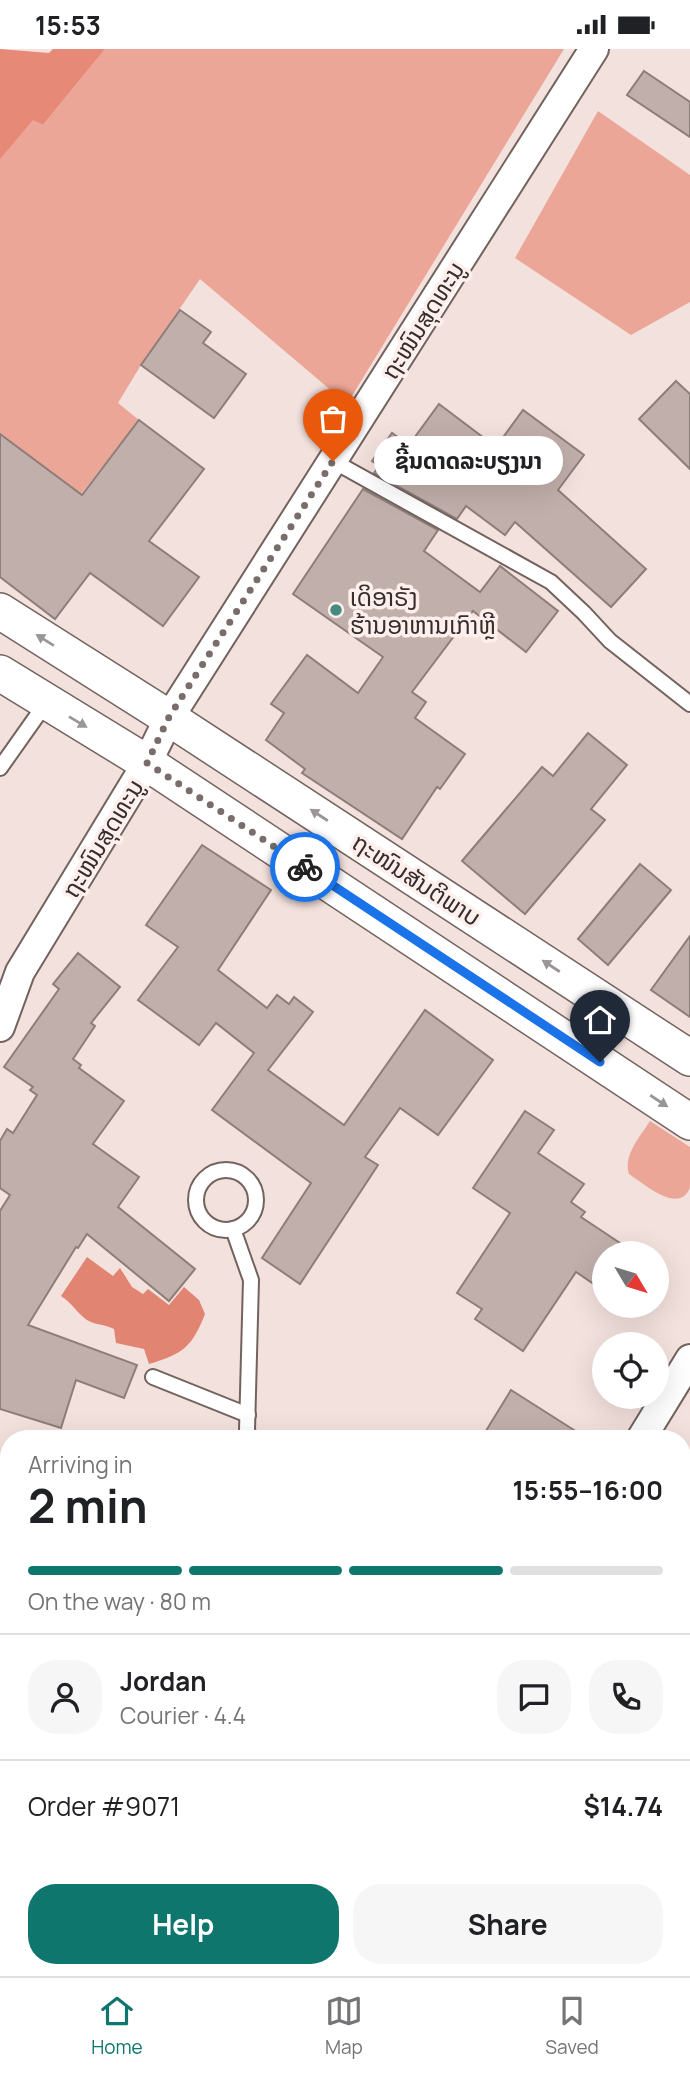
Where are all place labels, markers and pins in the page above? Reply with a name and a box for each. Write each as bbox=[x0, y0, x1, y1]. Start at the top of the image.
pin bbox=[303, 389, 363, 461]
callout: ຊີ້ນດາດລະບຽງນາ bbox=[375, 437, 564, 485]
place label: ເດິອາຣັງ ຮ້ານອາຫານເກົາຫຼີ bbox=[350, 580, 496, 641]
marker: ເດິອາຣັງ ຮ້ານອາຫານເກົາຫຼີ bbox=[328, 602, 344, 618]
pin bbox=[570, 990, 630, 1062]

